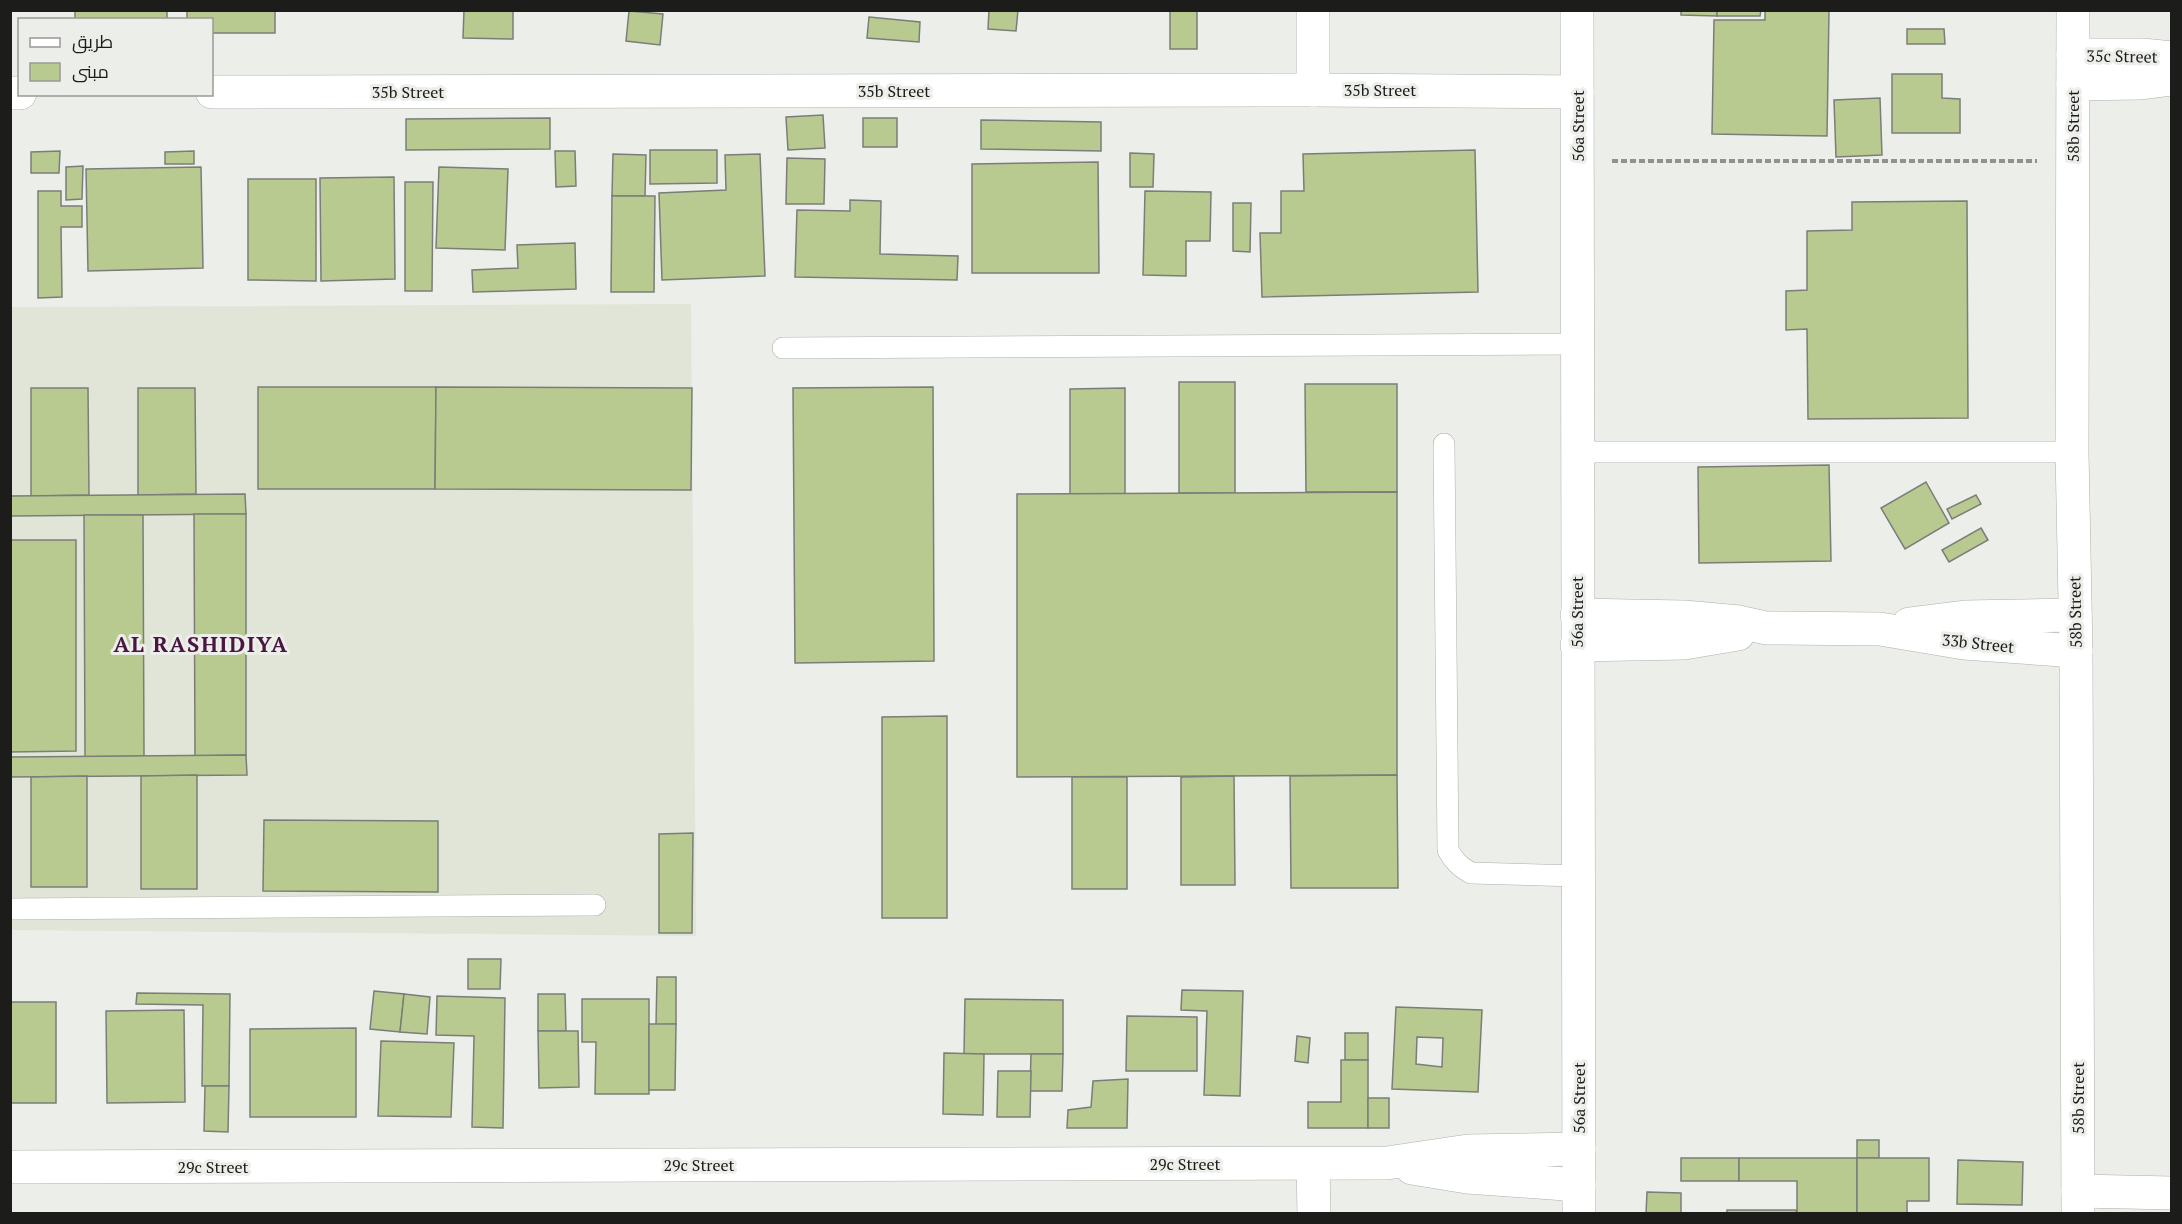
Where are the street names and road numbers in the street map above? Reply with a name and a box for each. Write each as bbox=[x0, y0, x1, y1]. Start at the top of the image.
street label: 35c Street bbox=[2086, 44, 2158, 68]
street label: 35b Street bbox=[1344, 79, 1416, 101]
street label: 35b Street bbox=[858, 80, 930, 102]
street label: 35b Street bbox=[372, 81, 444, 103]
street label: 56a Street bbox=[1567, 90, 1589, 162]
street label: 58b Street bbox=[2062, 90, 2084, 162]
street label: 56a Street bbox=[1566, 576, 1588, 648]
street label: 58b Street bbox=[2063, 576, 2087, 648]
street label: 33b Street bbox=[1941, 628, 2015, 658]
street label: 56a Street bbox=[1568, 1062, 1590, 1134]
street label: 58b Street bbox=[2067, 1062, 2089, 1134]
street label: 29c Street bbox=[1149, 1153, 1221, 1175]
street label: 29c Street bbox=[663, 1154, 735, 1176]
street label: 29c Street bbox=[177, 1156, 249, 1178]

